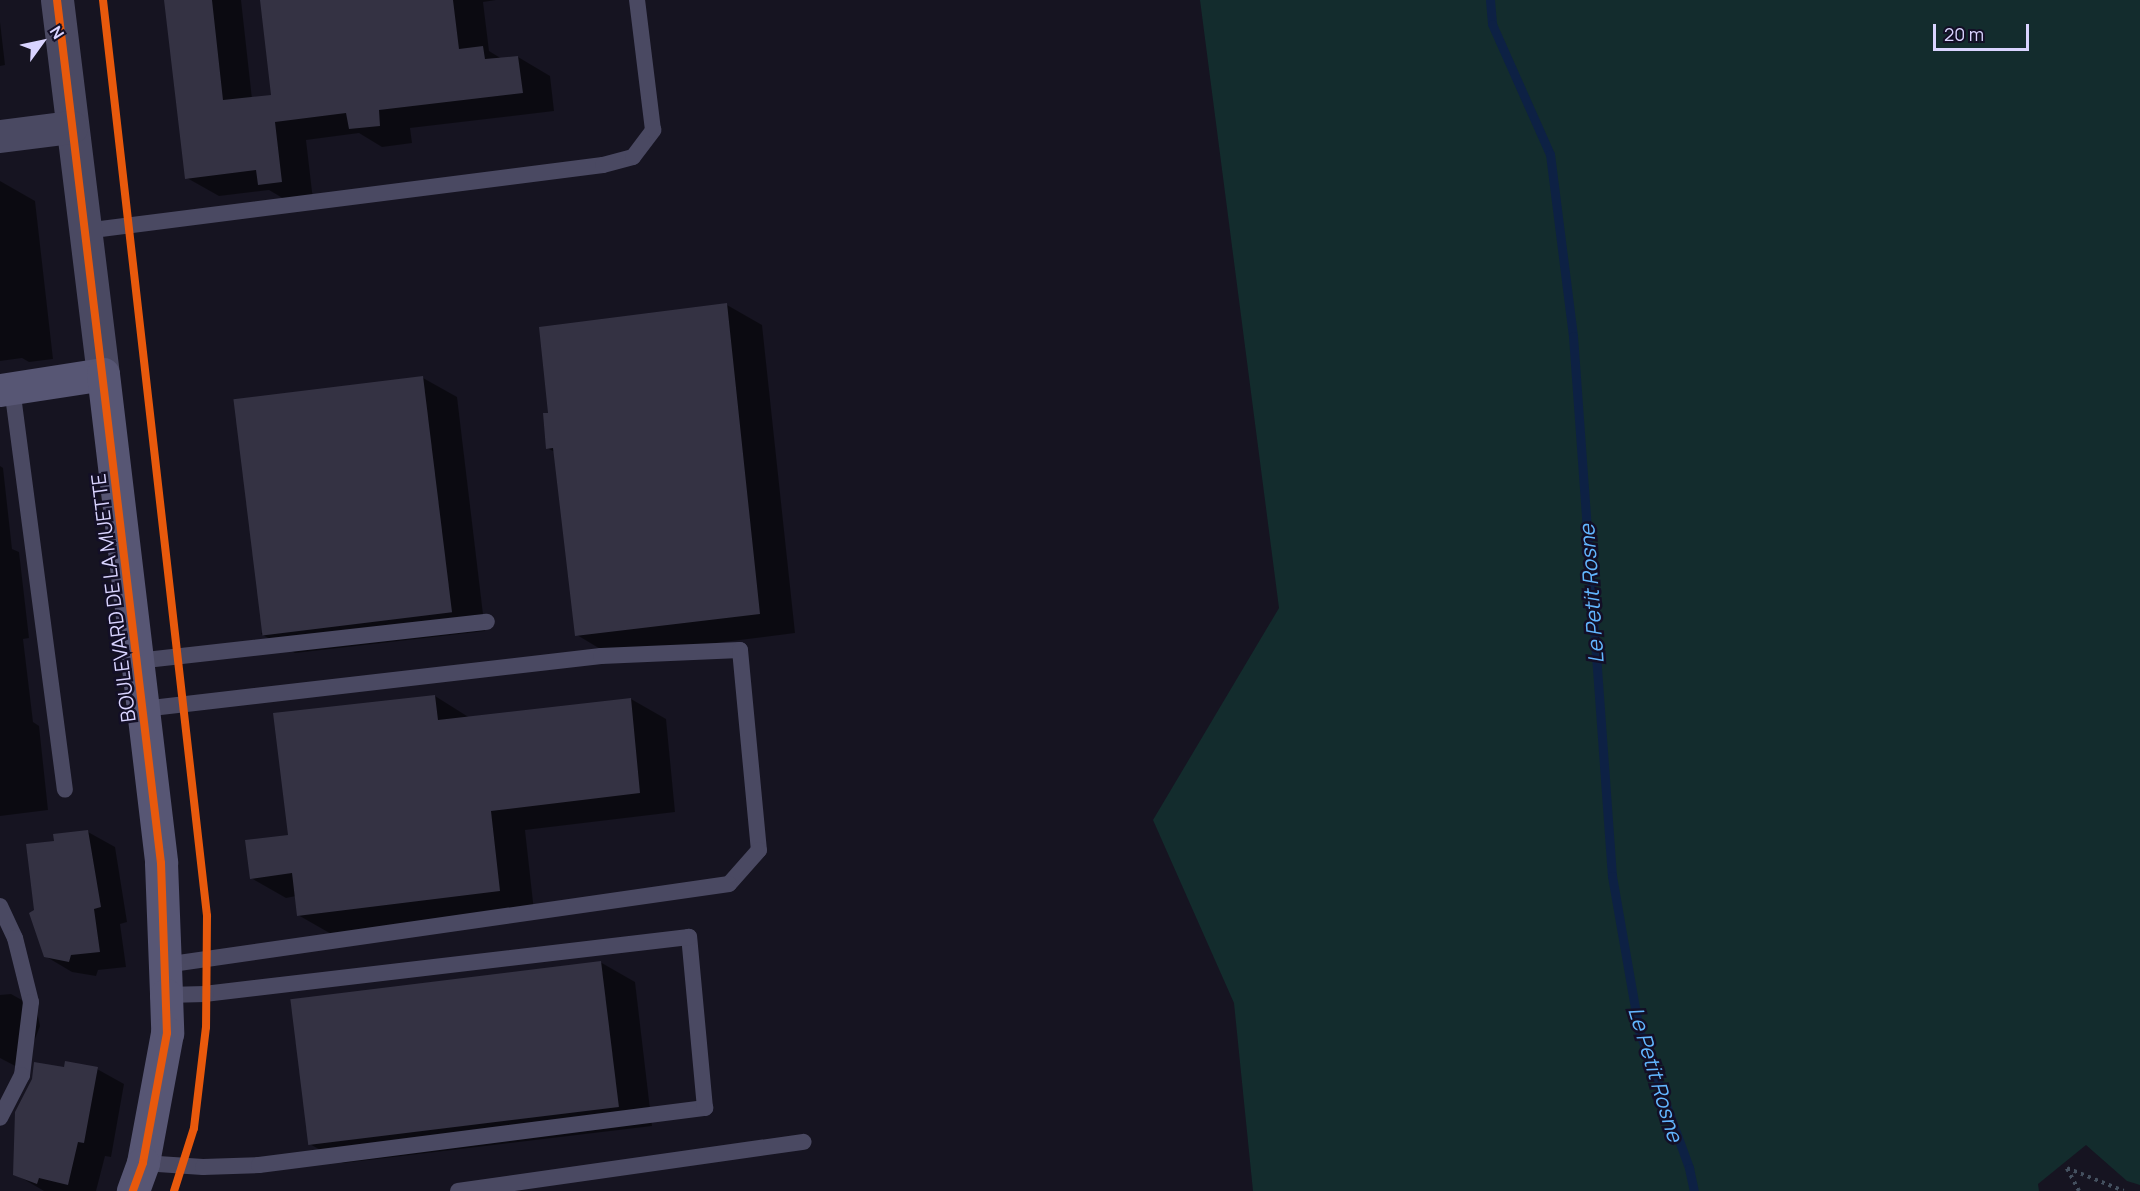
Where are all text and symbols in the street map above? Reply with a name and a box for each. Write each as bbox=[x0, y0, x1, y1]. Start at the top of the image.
north arrow bbox=[12, 12, 72, 72]
scale bar bbox=[1936, 12, 2032, 50]
text: N bbox=[45, 21, 69, 43]
text: 20 m bbox=[1944, 22, 1984, 46]
street label: BOULEVARD DE LA MUETTE bbox=[86, 472, 140, 724]
water label: Le Petit Rosne bbox=[1574, 524, 1608, 664]
water label: Le Petit Rosne bbox=[1624, 1004, 1688, 1144]

